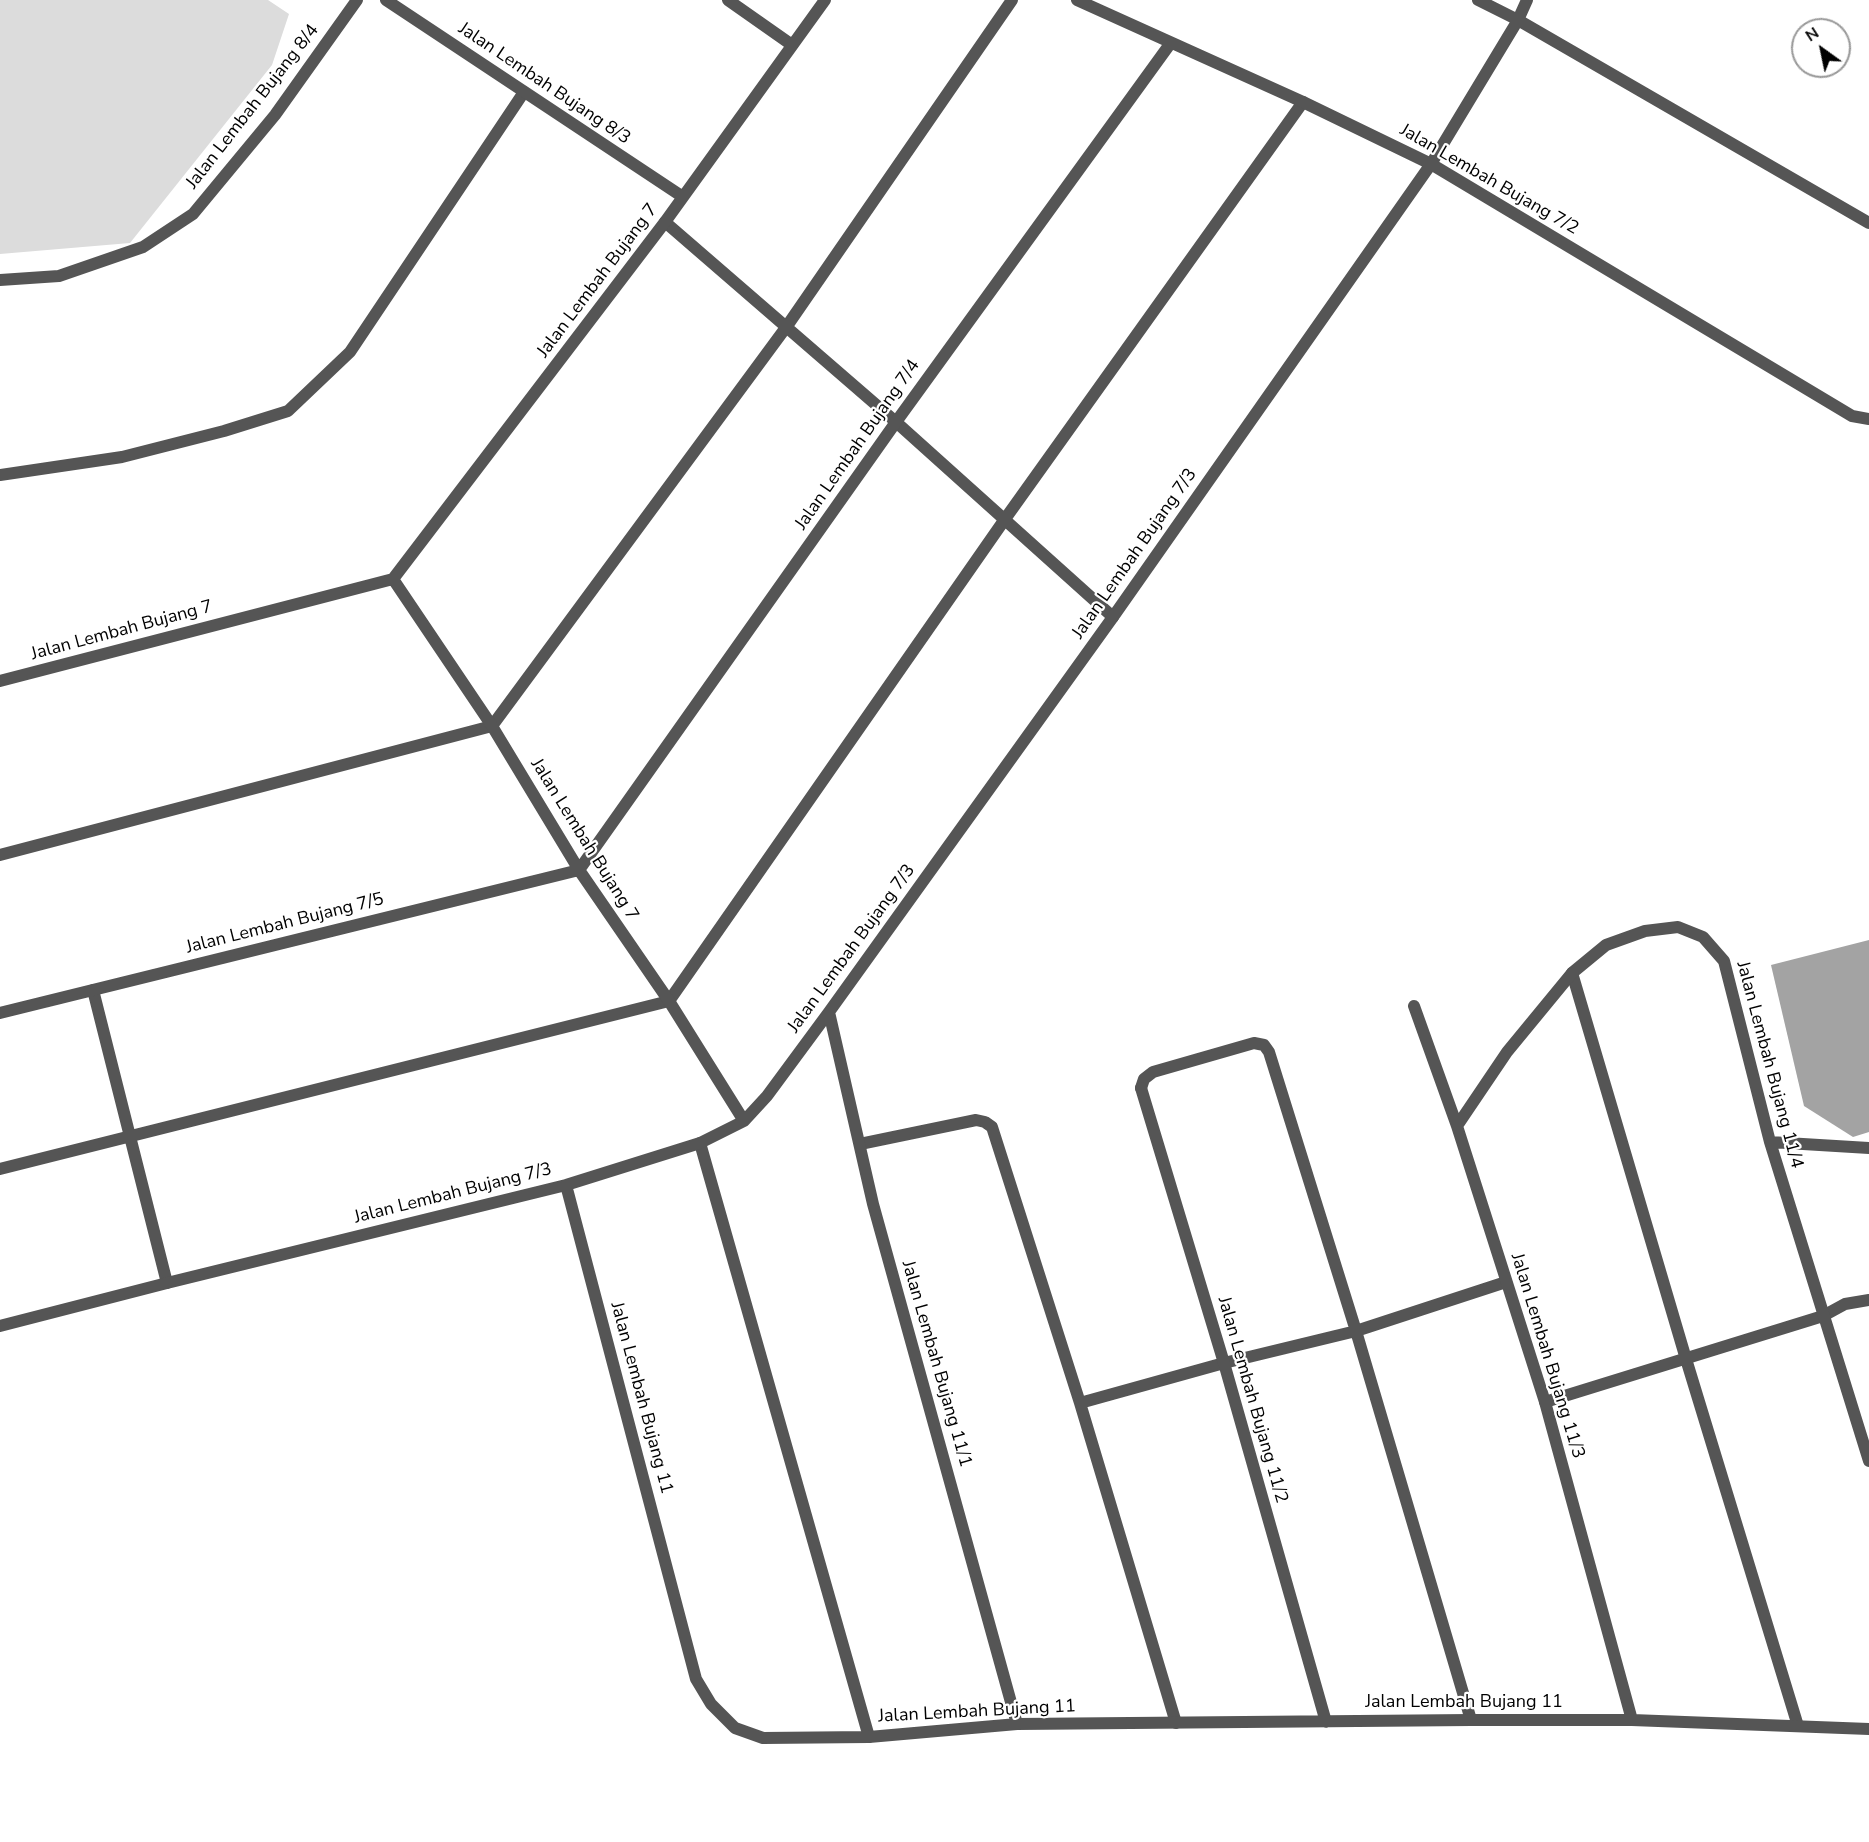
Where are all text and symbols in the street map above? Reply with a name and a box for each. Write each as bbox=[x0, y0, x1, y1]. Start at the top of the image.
street label: Jalan Lembah Bujang 8/3 bbox=[454, 18, 634, 150]
north arrow bbox=[1791, 18, 1851, 78]
street label: Jalan Lembah Bujang 8/4 bbox=[182, 20, 324, 194]
text: N bbox=[1801, 22, 1823, 47]
street label: Jalan Lembah Bujang 7/2 bbox=[1396, 120, 1582, 240]
street label: Jalan Lembah Bujang 7 bbox=[533, 200, 663, 362]
street label: Jalan Lembah Bujang 7/4 bbox=[791, 356, 925, 534]
street label: Jalan Lembah Bujang 7/3 bbox=[1068, 465, 1202, 643]
street label: Jalan Lembah Bujang 7 bbox=[29, 596, 215, 666]
street label: Jalan Lembah Bujang 7 bbox=[525, 755, 643, 925]
street label: Jalan Lembah Bujang 7/3 bbox=[784, 861, 920, 1037]
street label: Jalan Lembah Bujang 7/5 bbox=[184, 889, 386, 959]
street label: Jalan Lembah Bujang 11/4 bbox=[1731, 959, 1807, 1171]
street label: Jalan Lembah Bujang 7/3 bbox=[352, 1159, 554, 1229]
street label: Jalan Lembah Bujang 11/3 bbox=[1505, 1251, 1589, 1461]
street label: Jalan Lembah Bujang 11/1 bbox=[896, 1258, 976, 1470]
street label: Jalan Lembah Bujang 11/2 bbox=[1212, 1294, 1292, 1506]
street label: Jalan Lembah Bujang 11 bbox=[605, 1300, 677, 1496]
street label: Jalan Lembah Bujang 11 bbox=[1365, 1692, 1563, 1714]
street label: Jalan Lembah Bujang 11 bbox=[878, 1696, 1076, 1728]

